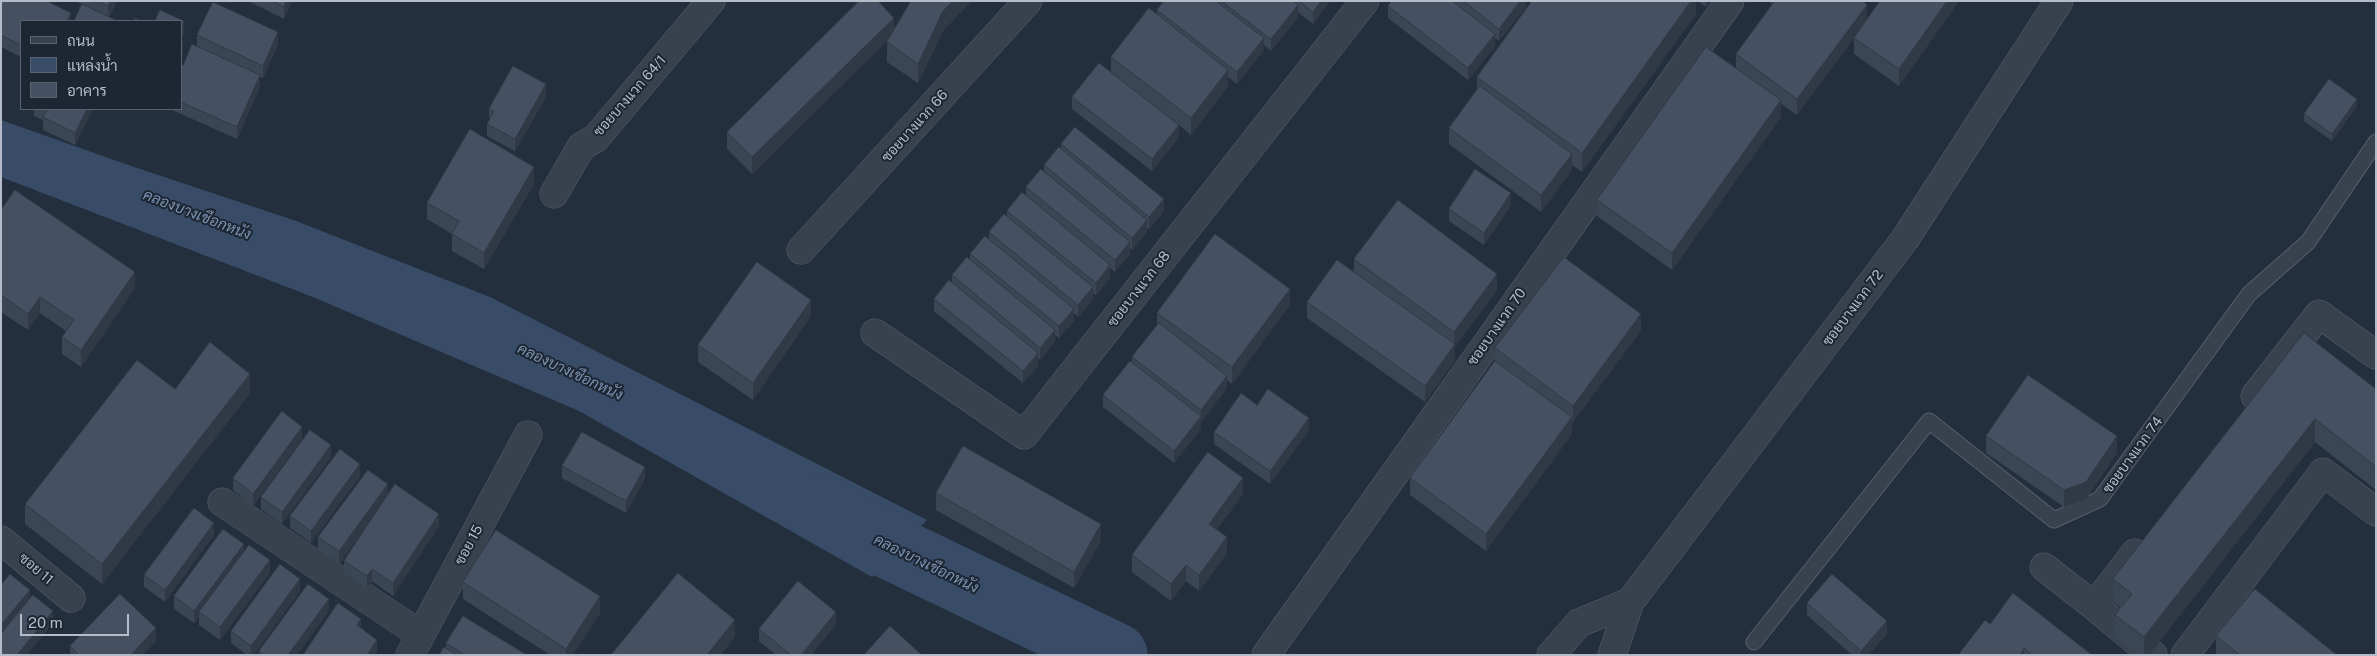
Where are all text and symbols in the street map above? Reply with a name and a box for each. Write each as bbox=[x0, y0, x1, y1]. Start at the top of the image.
legend bbox=[20, 20, 182, 110]
text: ถนน bbox=[67, 32, 95, 49]
street label: ซอยบางแวก 64/1 bbox=[590, 52, 670, 140]
text: แหล่งน้ำ bbox=[67, 57, 118, 74]
text: อาคาร bbox=[67, 82, 107, 99]
street label: ซอยบางแวก 66 bbox=[878, 87, 952, 165]
water label: คลองบางเชือกหนัง bbox=[140, 186, 254, 244]
street label: ซอยบางแวก 68 bbox=[1104, 248, 1174, 330]
street label: ซอยบางแวก 72 bbox=[1819, 267, 1887, 349]
street label: ซอยบางแวก 70 bbox=[1464, 285, 1530, 369]
water label: คลองบางเชือกหนัง bbox=[514, 340, 626, 404]
street label: ซอยบางแวก 74 bbox=[2100, 413, 2166, 497]
street label: ซอย 15 bbox=[452, 522, 486, 568]
water label: คลองบางเชือกหนัง bbox=[871, 531, 981, 597]
street label: ซอย 11 bbox=[15, 550, 57, 588]
scale bar bbox=[22, 604, 131, 636]
text: 20 m bbox=[28, 614, 63, 631]

